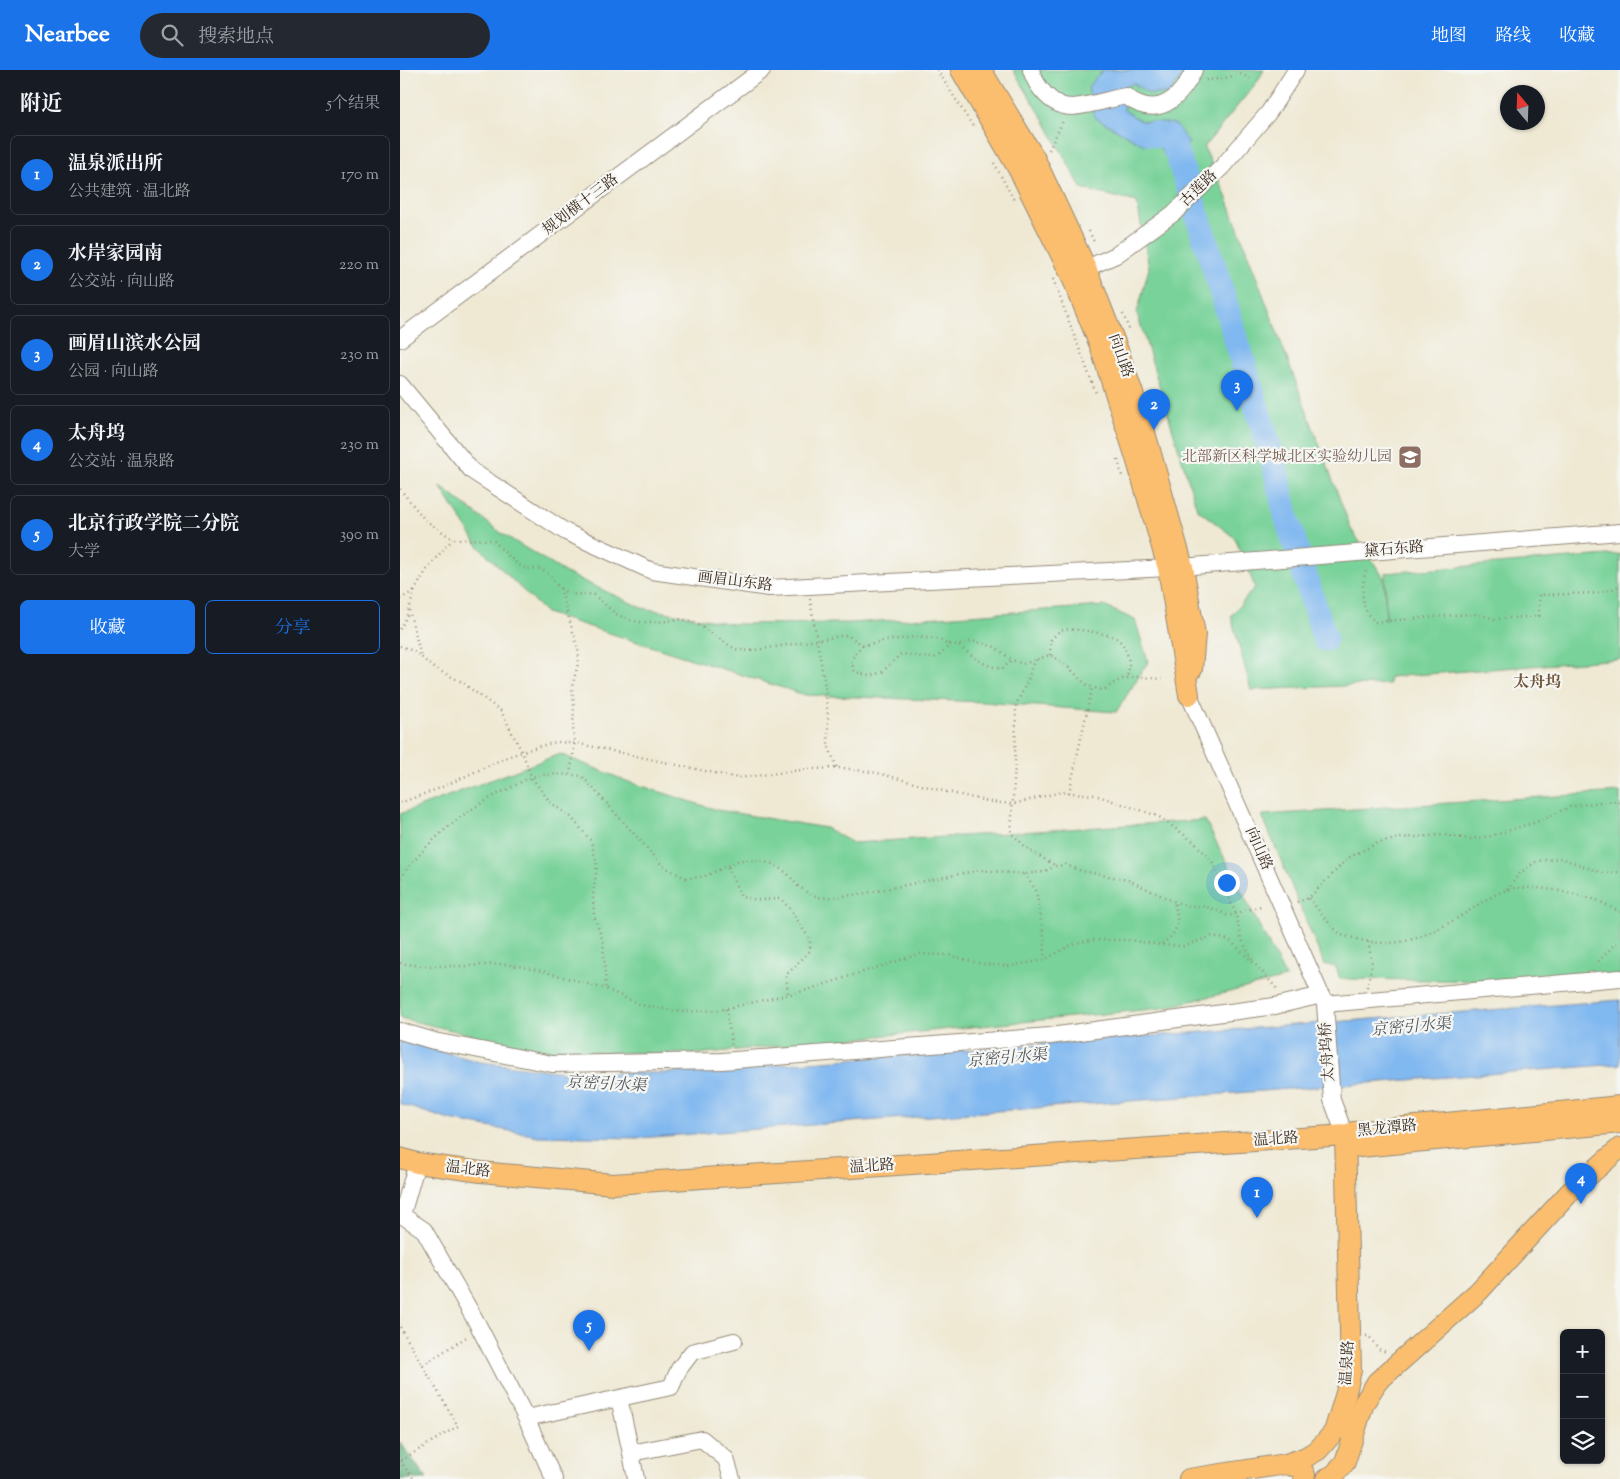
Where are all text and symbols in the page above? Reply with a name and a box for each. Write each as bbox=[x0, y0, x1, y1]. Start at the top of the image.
search box bbox=[140, 13, 490, 58]
text: Nearbee bbox=[25, 18, 110, 52]
icon: search bbox=[158, 21, 186, 49]
text: 搜索地点 bbox=[198, 24, 274, 51]
text: 地图 bbox=[1431, 24, 1467, 50]
text: 路线 bbox=[1495, 24, 1531, 50]
text: 收藏 bbox=[1559, 24, 1595, 50]
north arrow bbox=[1500, 85, 1545, 130]
text: 附近 bbox=[20, 90, 62, 120]
text: 5个结果 bbox=[327, 93, 380, 116]
text: 温泉派出所 bbox=[68, 151, 163, 178]
text: 1 bbox=[34, 164, 40, 187]
text: 170 m bbox=[341, 164, 379, 187]
street label: 古莲路 bbox=[1176, 166, 1222, 212]
street label: 规划横十三路 bbox=[539, 170, 623, 240]
text: 公共建筑 · 温北路 bbox=[68, 181, 191, 204]
text: 水岸家园南 bbox=[68, 241, 163, 268]
text: 2 bbox=[33, 254, 41, 277]
text: 220 m bbox=[339, 254, 379, 277]
text: 公交站 · 向山路 bbox=[68, 271, 175, 294]
text: 画眉山滨水公园 bbox=[68, 331, 201, 358]
street label: 向山路 bbox=[1102, 331, 1138, 381]
text: 3 bbox=[34, 344, 40, 367]
text: 230 m bbox=[340, 344, 379, 367]
text: 公园 · 向山路 bbox=[68, 361, 159, 384]
pin: 3 bbox=[1221, 370, 1253, 411]
pin: 2 bbox=[1138, 389, 1170, 430]
text: 太舟坞 bbox=[68, 421, 125, 448]
text: 4 bbox=[33, 434, 41, 457]
text: 230 m bbox=[340, 434, 379, 457]
school or university icon: 北部新区科学城北区实验幼儿园 bbox=[1397, 444, 1423, 470]
place label: 北部新区科学城北区实验幼儿园 bbox=[1182, 447, 1392, 468]
text: 公交站 · 温泉路 bbox=[68, 451, 175, 474]
text: 北京行政学院二分院 bbox=[68, 511, 239, 538]
text: 5 bbox=[34, 524, 40, 547]
text: 390 m bbox=[340, 524, 379, 547]
street label: 黛石东路 bbox=[1363, 537, 1425, 563]
text: 大学 bbox=[68, 541, 100, 564]
street label: 画眉山东路 bbox=[696, 567, 774, 597]
button: 收藏 bbox=[20, 600, 195, 654]
button: 分享 bbox=[205, 600, 380, 654]
district label: 太舟坞 bbox=[1513, 672, 1561, 695]
street label: 向山路 bbox=[1239, 824, 1277, 874]
your location bbox=[1214, 870, 1240, 896]
water label: 京密引水渠 bbox=[1370, 1013, 1454, 1043]
street label: 太舟坞桥 bbox=[1315, 1021, 1341, 1083]
water label: 京密引水渠 bbox=[966, 1044, 1050, 1074]
water label: 京密引水渠 bbox=[565, 1071, 649, 1099]
street label: 黑龙潭路 bbox=[1356, 1115, 1418, 1143]
street label: 温北路 bbox=[1253, 1128, 1299, 1152]
street label: 温北路 bbox=[849, 1155, 895, 1179]
street label: 温北路 bbox=[444, 1157, 492, 1183]
pin: 4 bbox=[1565, 1163, 1597, 1204]
pin: 1 bbox=[1241, 1177, 1273, 1218]
pin: 5 bbox=[573, 1310, 605, 1351]
map controls bbox=[1560, 1329, 1605, 1464]
button: + bbox=[1560, 1329, 1605, 1374]
street label: 温泉路 bbox=[1336, 1340, 1360, 1386]
button: − bbox=[1560, 1374, 1605, 1419]
button: layers bbox=[1560, 1419, 1605, 1464]

